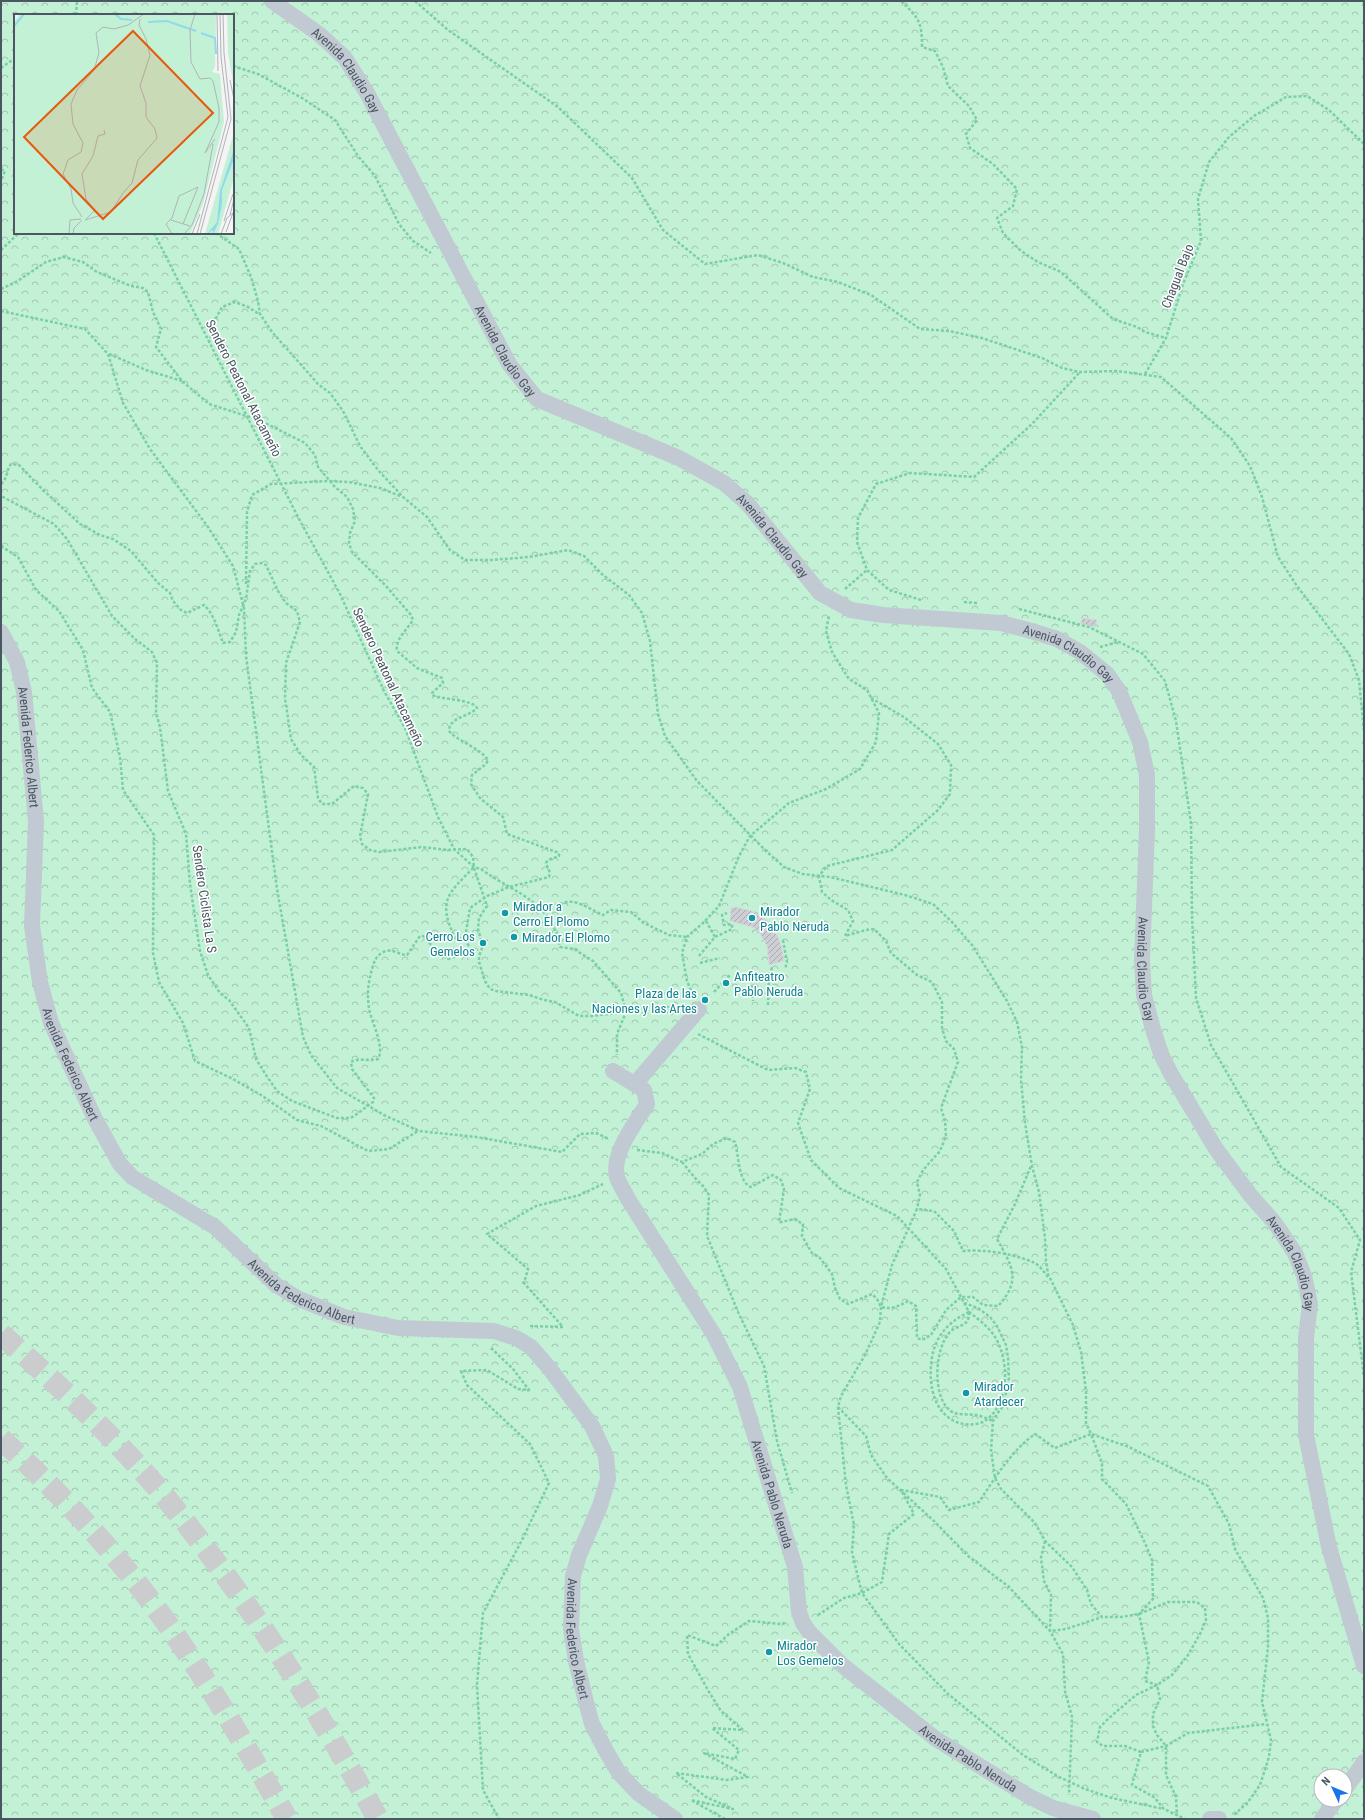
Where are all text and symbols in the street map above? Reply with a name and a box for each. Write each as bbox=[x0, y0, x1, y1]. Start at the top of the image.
inset map bbox=[14, 14, 234, 234]
street label: Avenida Claudio Gay bbox=[309, 24, 383, 116]
street label: Chagual Bajo bbox=[1158, 242, 1197, 310]
street label: Avenida Claudio Gay bbox=[472, 303, 539, 400]
street label: Sendero Peatonal Atacameño bbox=[202, 317, 285, 459]
street label: Avenida Claudio Gay bbox=[733, 490, 812, 581]
street label: Sendero Peatonal Atacameño bbox=[350, 605, 427, 749]
street label: Avenida Claudio Gay bbox=[1021, 622, 1118, 686]
street label: Avenida Federico Albert bbox=[15, 685, 42, 809]
street label: Sendero Ciclista La S bbox=[190, 844, 220, 954]
place label: Mirador a Cerro El Plomo bbox=[513, 899, 589, 929]
place label: Mirador Pablo Neruda bbox=[760, 904, 829, 934]
marker: Mirador a Cerro El Plomo bbox=[500, 908, 510, 918]
marker: Mirador Pablo Neruda bbox=[747, 913, 757, 923]
street label: Avenida Claudio Gay bbox=[1134, 916, 1158, 1023]
place label: Cerro Los Gemelos bbox=[426, 929, 475, 959]
place label: Mirador El Plomo bbox=[522, 930, 610, 945]
marker: Mirador El Plomo bbox=[509, 932, 519, 942]
marker: Cerro Los Gemelos bbox=[478, 938, 488, 948]
place label: Anfiteatro Pablo Neruda bbox=[734, 969, 803, 999]
marker: Anfiteatro Pablo Neruda bbox=[721, 978, 731, 988]
place label: Plaza de las Naciones y las Artes bbox=[592, 986, 697, 1016]
marker: Plaza de las Naciones y las Artes bbox=[700, 995, 710, 1005]
street label: Avenida Federico Albert bbox=[39, 1006, 102, 1124]
street label: Avenida Claudio Gay bbox=[1263, 1212, 1317, 1313]
street label: Avenida Federico Albert bbox=[245, 1256, 357, 1327]
place label: Mirador Atardecer bbox=[974, 1379, 1024, 1409]
marker: Mirador Atardecer bbox=[961, 1388, 971, 1398]
street label: Avenida Pablo Neruda bbox=[748, 1438, 796, 1550]
street label: Avenida Federico Albert bbox=[563, 1578, 592, 1701]
place label: Mirador Los Gemelos bbox=[777, 1638, 844, 1668]
marker: Mirador Los Gemelos bbox=[764, 1647, 774, 1657]
street label: Avenida Pablo Neruda bbox=[916, 1722, 1020, 1795]
north arrow bbox=[1313, 1768, 1353, 1808]
text: N bbox=[1319, 1774, 1333, 1788]

